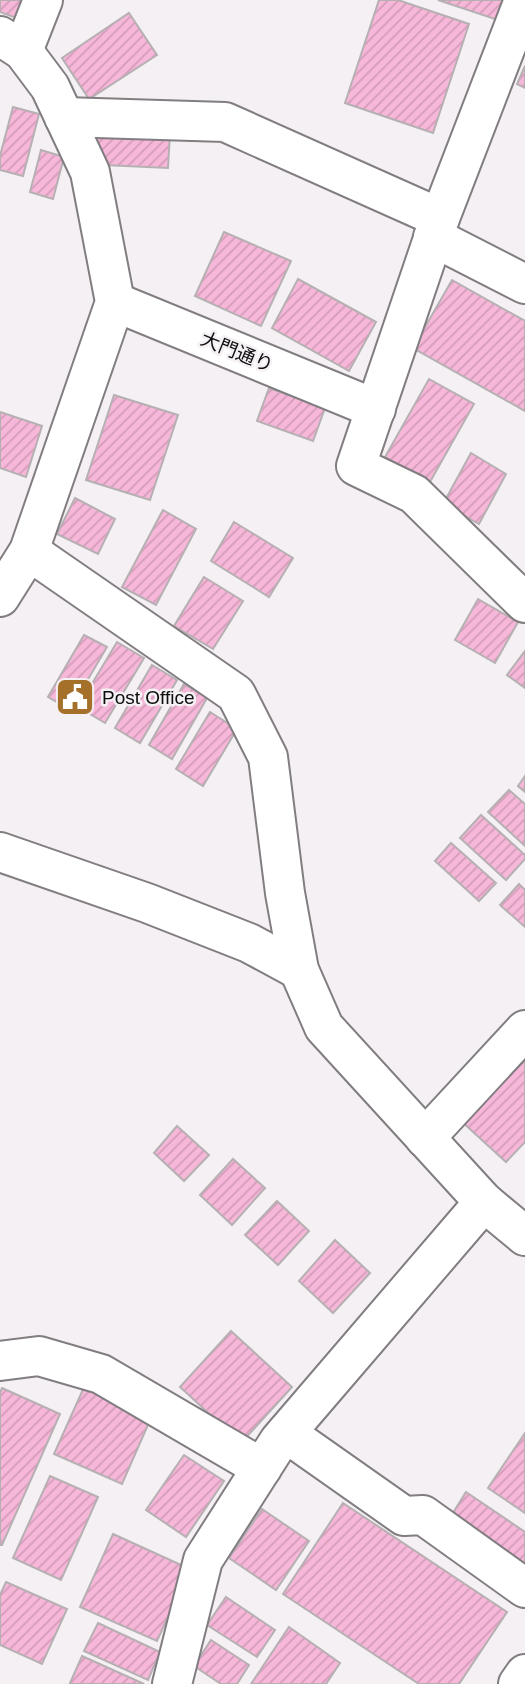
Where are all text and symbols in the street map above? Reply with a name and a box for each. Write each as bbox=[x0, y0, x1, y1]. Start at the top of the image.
street label: 大門通り bbox=[198, 328, 276, 376]
public building icon: Post Office bbox=[54, 676, 96, 718]
place label: Post Office bbox=[102, 687, 195, 708]

